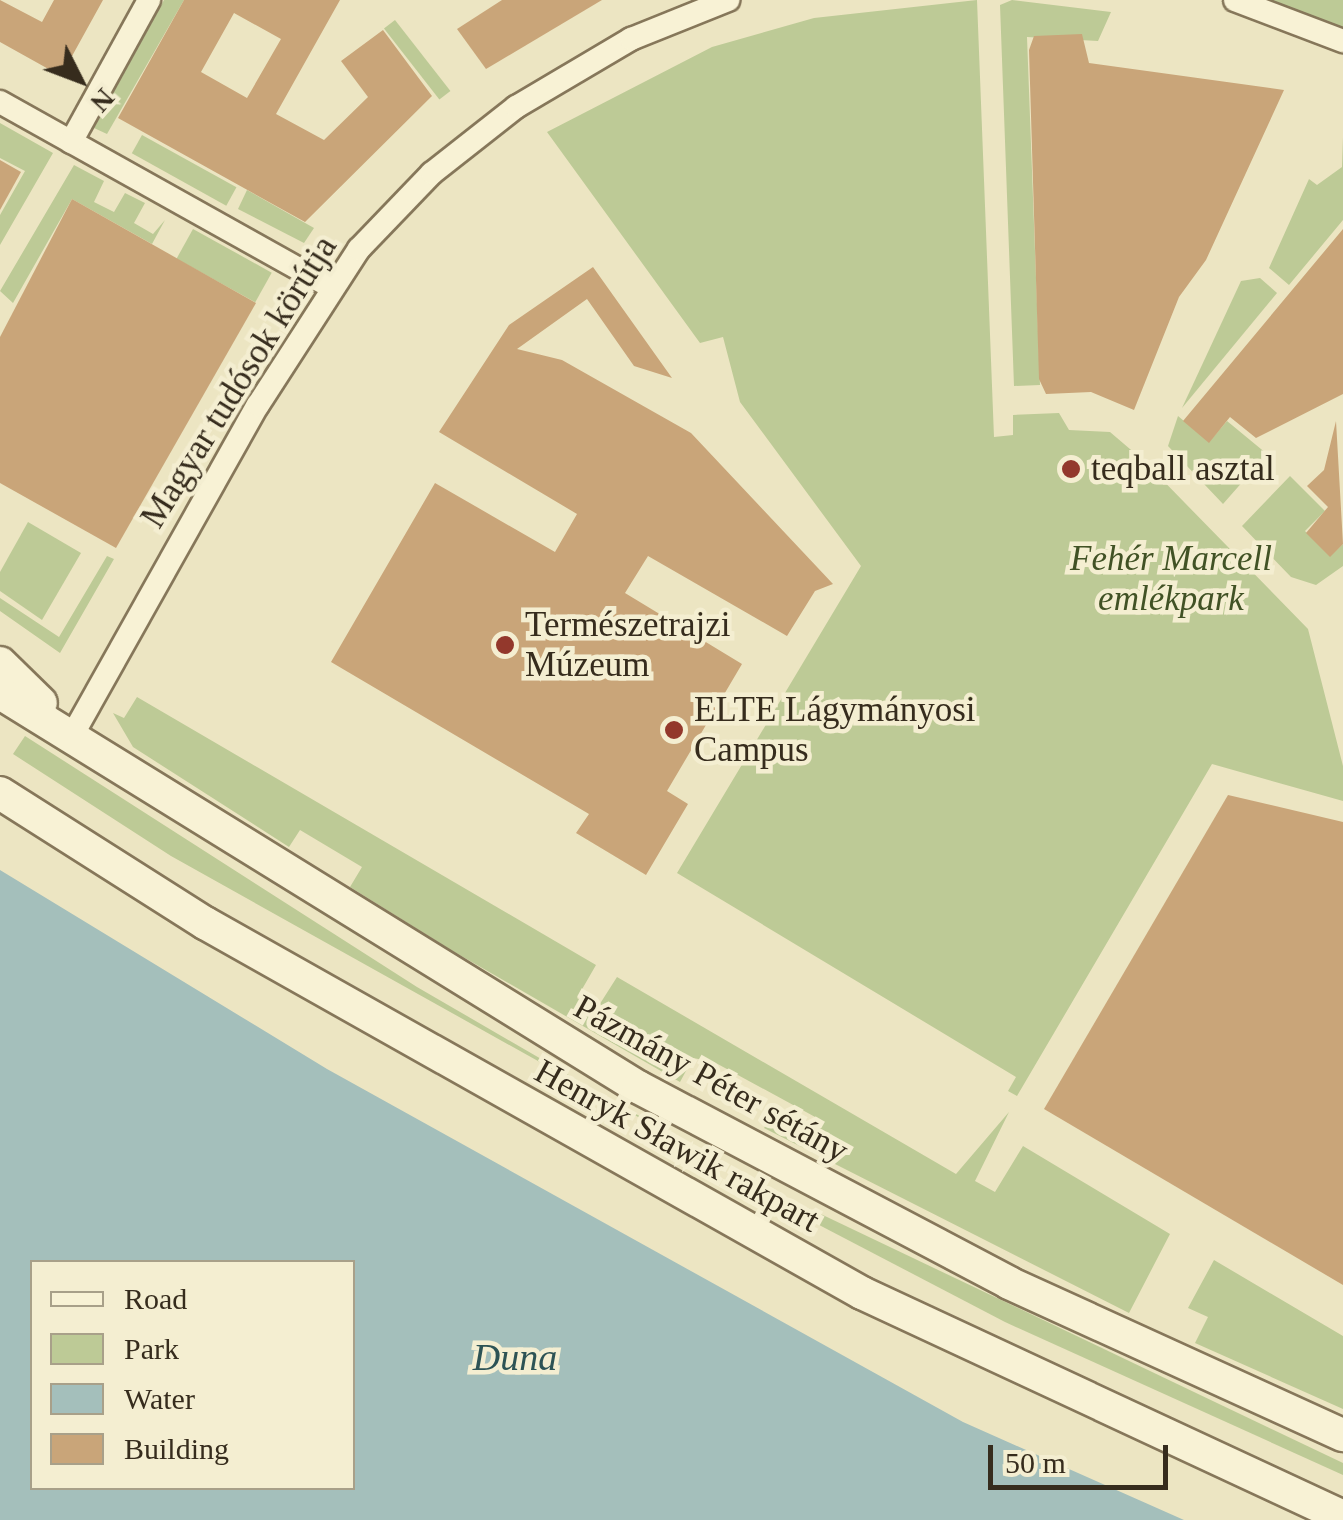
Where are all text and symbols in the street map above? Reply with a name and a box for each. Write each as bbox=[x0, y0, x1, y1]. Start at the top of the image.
north arrow bbox=[30, 30, 130, 130]
text: N bbox=[84, 83, 121, 118]
street label: Magyar tudósok körútja bbox=[132, 228, 346, 536]
place label: teqball asztal bbox=[1091, 448, 1275, 490]
marker: teqball asztal bbox=[1060, 458, 1082, 480]
park label: Fehér Marcell emlékpark bbox=[1070, 538, 1272, 620]
place label: Természetrajzi Múzeum bbox=[525, 604, 730, 686]
marker: Természetrajzi Múzeum bbox=[494, 634, 516, 656]
place label: ELTE Lágymányosi Campus bbox=[694, 689, 976, 771]
marker: ELTE Lágymányosi Campus bbox=[663, 719, 685, 741]
street label: Pázmány Péter sétány bbox=[567, 986, 855, 1172]
street label: Henryk Sławik rakpart bbox=[527, 1050, 827, 1242]
legend bbox=[30, 1260, 355, 1490]
text: Road bbox=[124, 1282, 187, 1315]
text: Park bbox=[124, 1332, 179, 1365]
water label: Duna bbox=[473, 1335, 557, 1381]
text: Water bbox=[124, 1382, 195, 1415]
scale bar bbox=[993, 1425, 1173, 1487]
text: Building bbox=[124, 1432, 229, 1465]
text: 50 m bbox=[1005, 1446, 1066, 1479]

